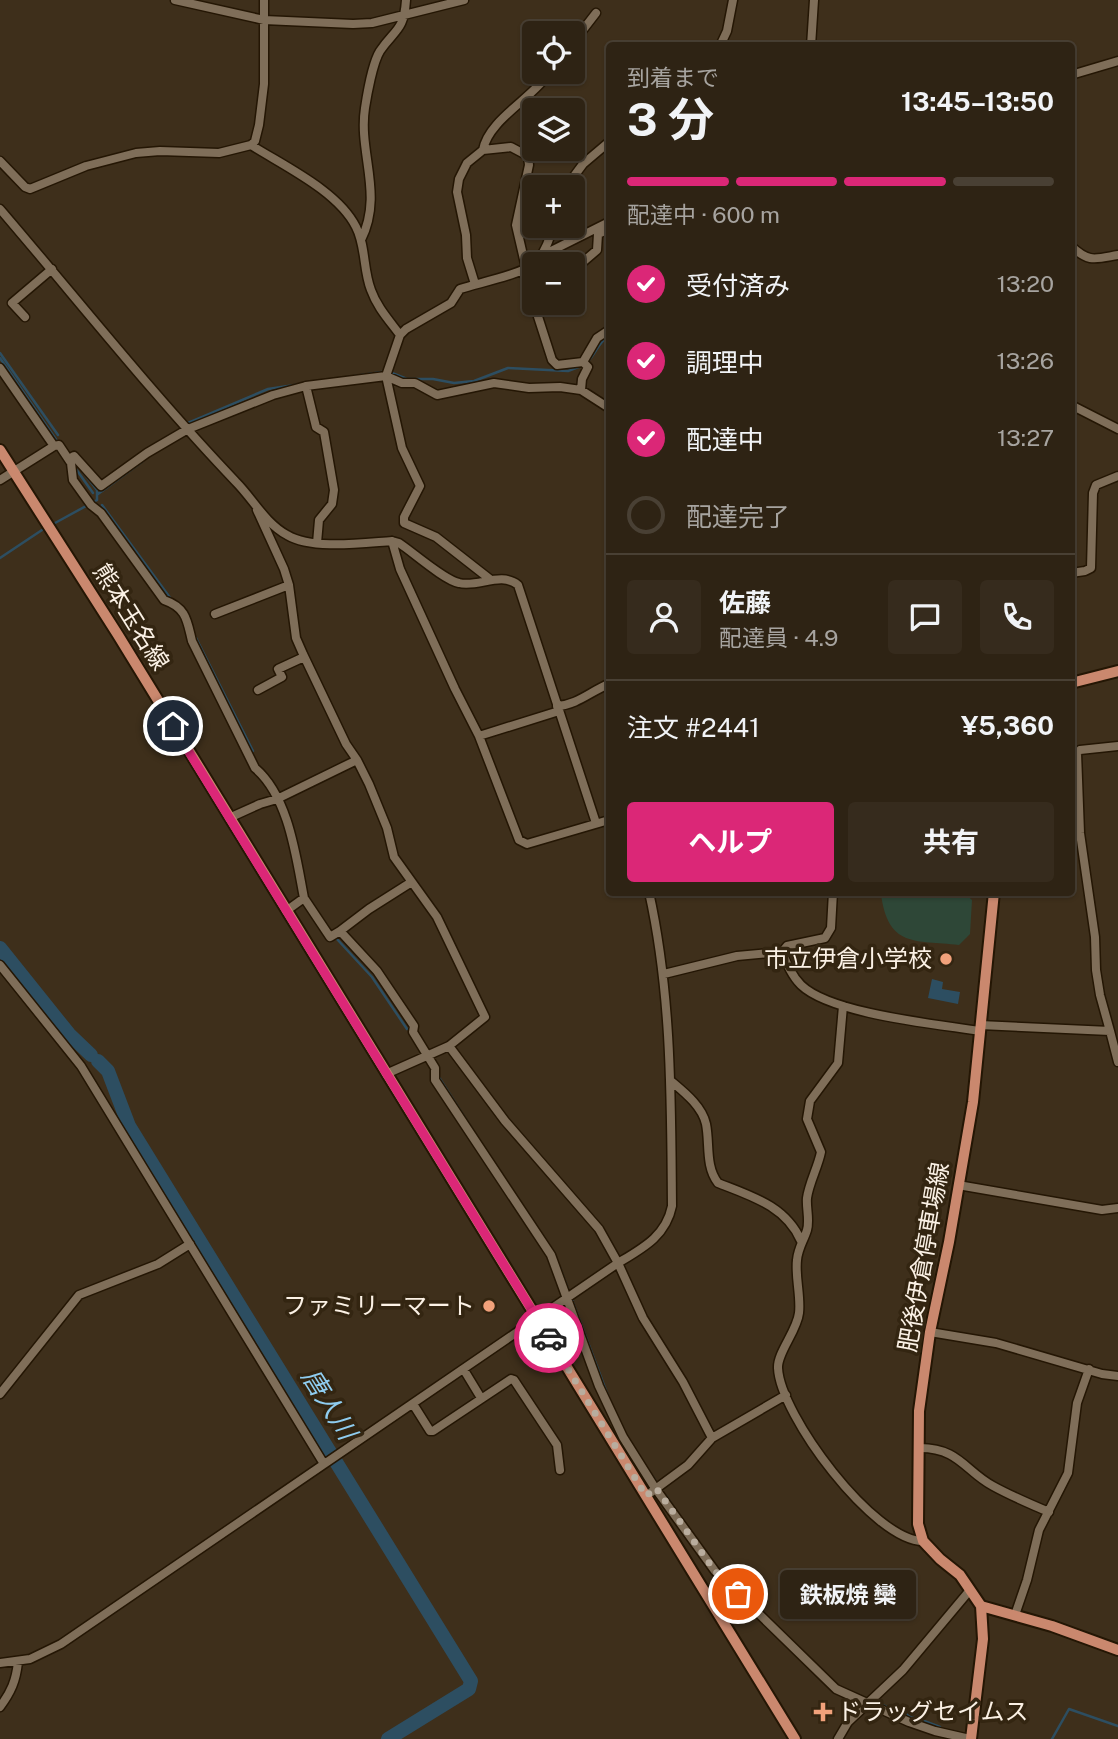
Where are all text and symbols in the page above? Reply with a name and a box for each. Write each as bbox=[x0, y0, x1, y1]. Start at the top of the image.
map controls bbox=[522, 21, 585, 315]
button: locate bbox=[522, 21, 585, 84]
text: 到着まで bbox=[627, 64, 719, 91]
text: 13:45–13:50 bbox=[901, 86, 1054, 117]
text: 3 分 bbox=[627, 92, 714, 146]
button: layers bbox=[522, 98, 585, 161]
button: + bbox=[522, 175, 585, 238]
text: 配達中 · 600 m bbox=[627, 201, 780, 228]
button: − bbox=[522, 252, 585, 315]
icon: check bbox=[627, 265, 665, 303]
text: 受付済み bbox=[686, 270, 790, 301]
text: 13:20 bbox=[997, 270, 1054, 297]
icon: check bbox=[627, 342, 665, 380]
text: 調理中 bbox=[686, 347, 764, 378]
text: 13:26 bbox=[996, 347, 1054, 374]
icon: check bbox=[627, 419, 665, 457]
text: 配達中 bbox=[686, 424, 764, 455]
text: 13:27 bbox=[997, 424, 1054, 451]
text: 配達完了 bbox=[686, 501, 790, 532]
street label: 熊本玉名線 bbox=[88, 558, 176, 675]
button: person bbox=[627, 580, 701, 654]
button: chat bbox=[888, 580, 962, 654]
button: phone bbox=[980, 580, 1054, 654]
text: 佐藤 bbox=[719, 587, 771, 618]
text: 配達員 · 4.9 bbox=[719, 624, 838, 651]
pin bbox=[143, 696, 203, 756]
icon: home bbox=[154, 707, 192, 745]
text: ¥5,360 bbox=[961, 710, 1054, 741]
text: 注文 #2441 bbox=[627, 712, 760, 743]
button: ヘルプ bbox=[627, 802, 834, 882]
button: 共有 bbox=[848, 802, 1054, 882]
place label: 市立伊倉小学校 bbox=[764, 944, 932, 972]
marker: 市立伊倉小学校 bbox=[938, 951, 954, 967]
street label: 肥後伊倉停車場線 bbox=[893, 1160, 953, 1354]
place label: ファミリーマート bbox=[283, 1291, 475, 1319]
marker: ファミリーマート bbox=[481, 1298, 497, 1314]
courier bbox=[514, 1303, 584, 1373]
icon: car bbox=[530, 1319, 568, 1357]
water label: 唐人川 bbox=[296, 1362, 365, 1448]
pin bbox=[708, 1564, 768, 1624]
callout: 鉄板焼 欒 bbox=[780, 1570, 917, 1618]
icon: bag bbox=[719, 1575, 757, 1613]
text: 鉄板焼 欒 bbox=[799, 1581, 897, 1608]
place label: ドラッグセイムス bbox=[837, 1697, 1029, 1725]
marker: ドラッグセイムス bbox=[815, 1704, 831, 1720]

